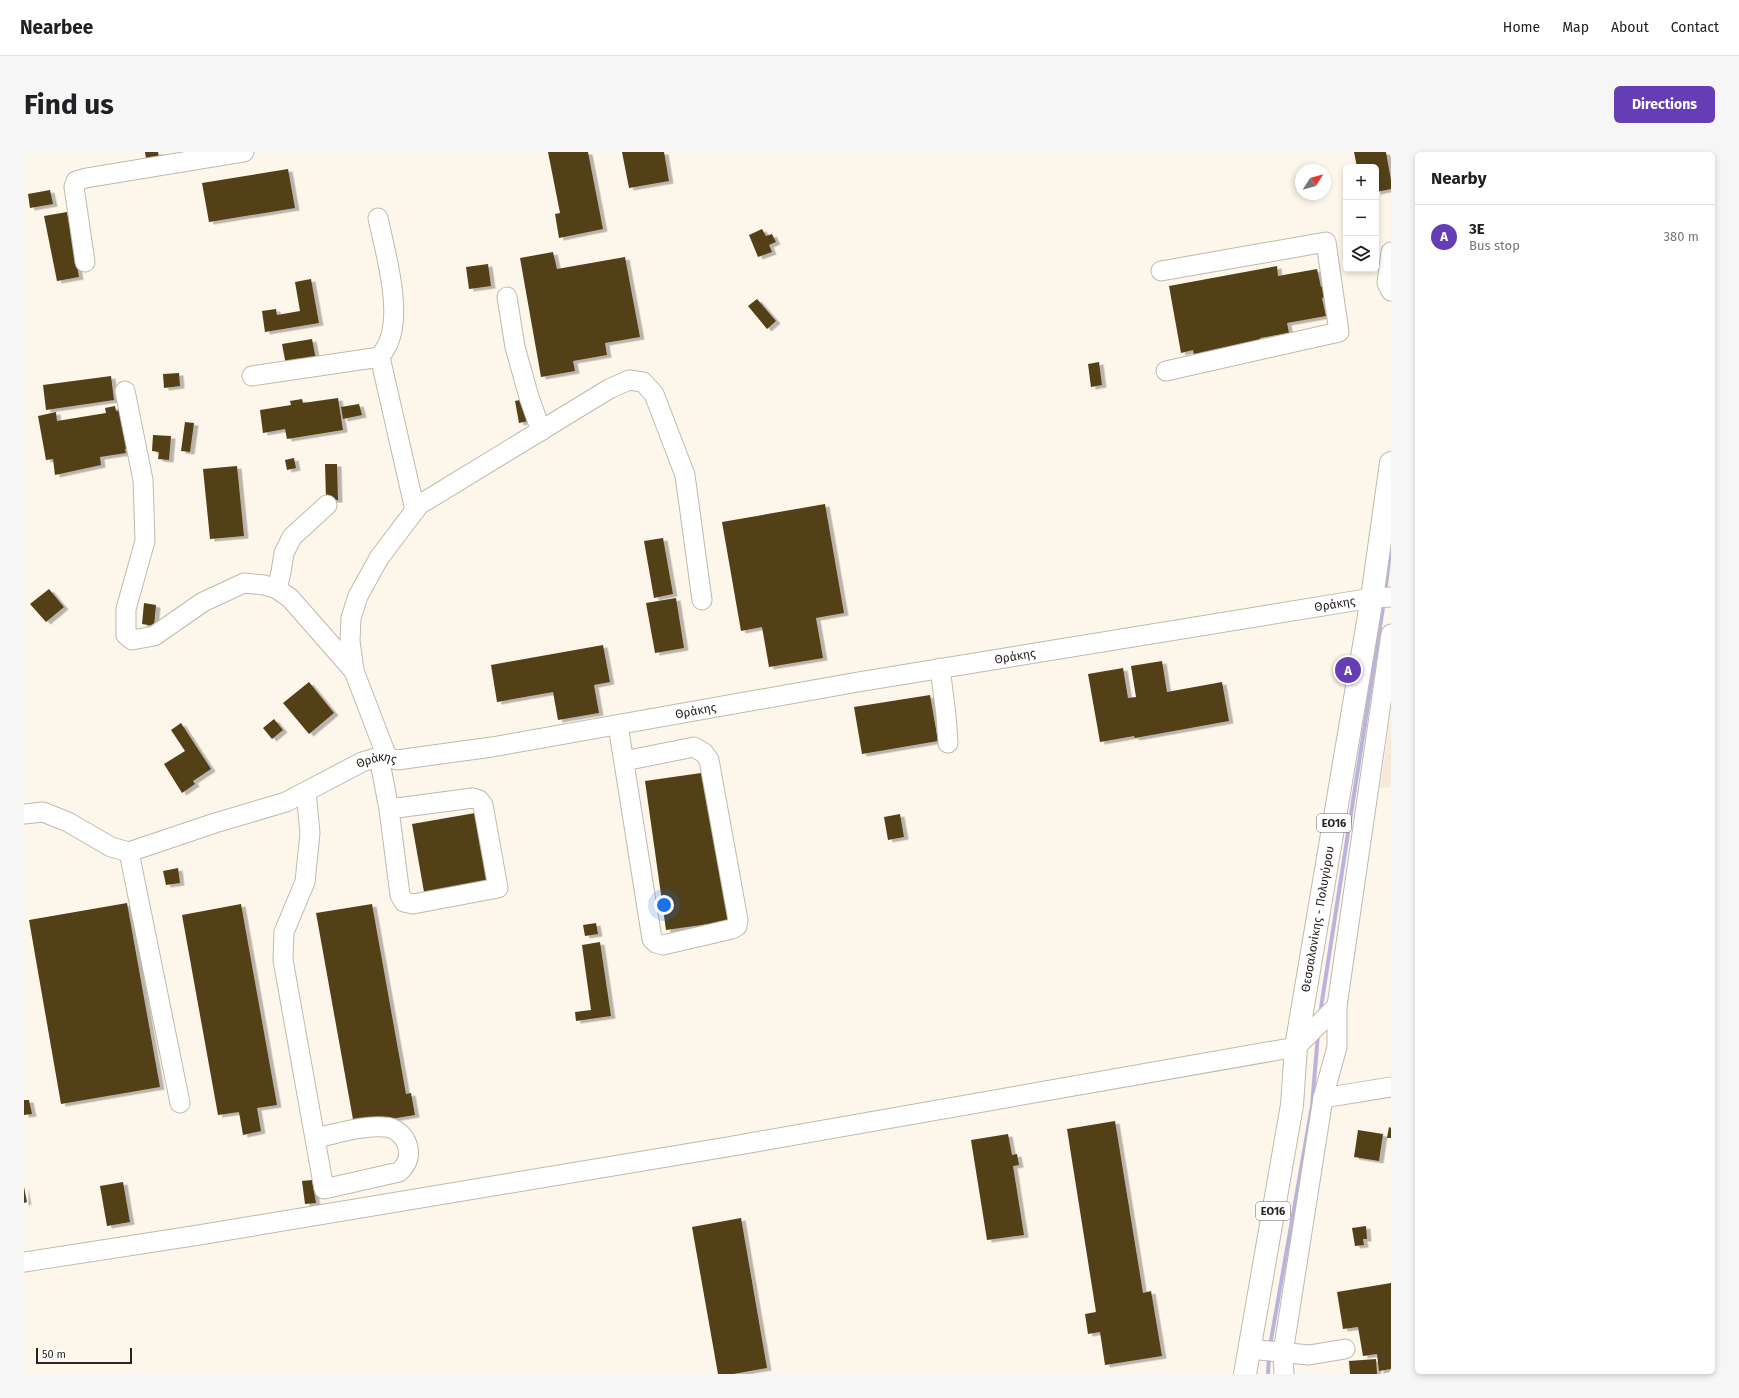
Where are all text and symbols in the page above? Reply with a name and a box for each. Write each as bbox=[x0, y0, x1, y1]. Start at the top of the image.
text: Nearbee bbox=[20, 16, 93, 39]
text: Home bbox=[1503, 19, 1540, 36]
text: Map bbox=[1562, 19, 1589, 36]
text: About bbox=[1611, 19, 1649, 36]
text: Contact bbox=[1671, 19, 1719, 36]
button: Directions bbox=[1614, 86, 1715, 123]
text: Find us bbox=[24, 88, 114, 121]
north arrow bbox=[1295, 164, 1331, 200]
map controls bbox=[1343, 164, 1379, 272]
button: + bbox=[1343, 164, 1379, 200]
text: Nearby bbox=[1431, 168, 1486, 189]
button: − bbox=[1343, 200, 1379, 236]
text: 3Ε bbox=[1469, 220, 1485, 238]
text: A bbox=[1440, 229, 1448, 244]
text: 380 m bbox=[1664, 229, 1699, 244]
button: layers bbox=[1343, 236, 1379, 272]
text: Bus stop bbox=[1469, 238, 1520, 253]
street label: Θράκης bbox=[1313, 594, 1357, 614]
street label: Θράκης bbox=[993, 646, 1037, 667]
pin: A bbox=[1335, 655, 1361, 685]
street label: Θράκης bbox=[674, 700, 718, 721]
street label: Θράκης bbox=[354, 749, 399, 771]
road number: ΕΟ16 bbox=[1317, 814, 1351, 832]
street label: Θεσσαλονίκης - Πολυγύρου bbox=[1298, 845, 1337, 993]
your location bbox=[654, 895, 674, 915]
road number: ΕΟ16 bbox=[1256, 1202, 1290, 1220]
scale bar bbox=[36, 1346, 132, 1365]
text: 50 m bbox=[42, 1348, 66, 1361]

